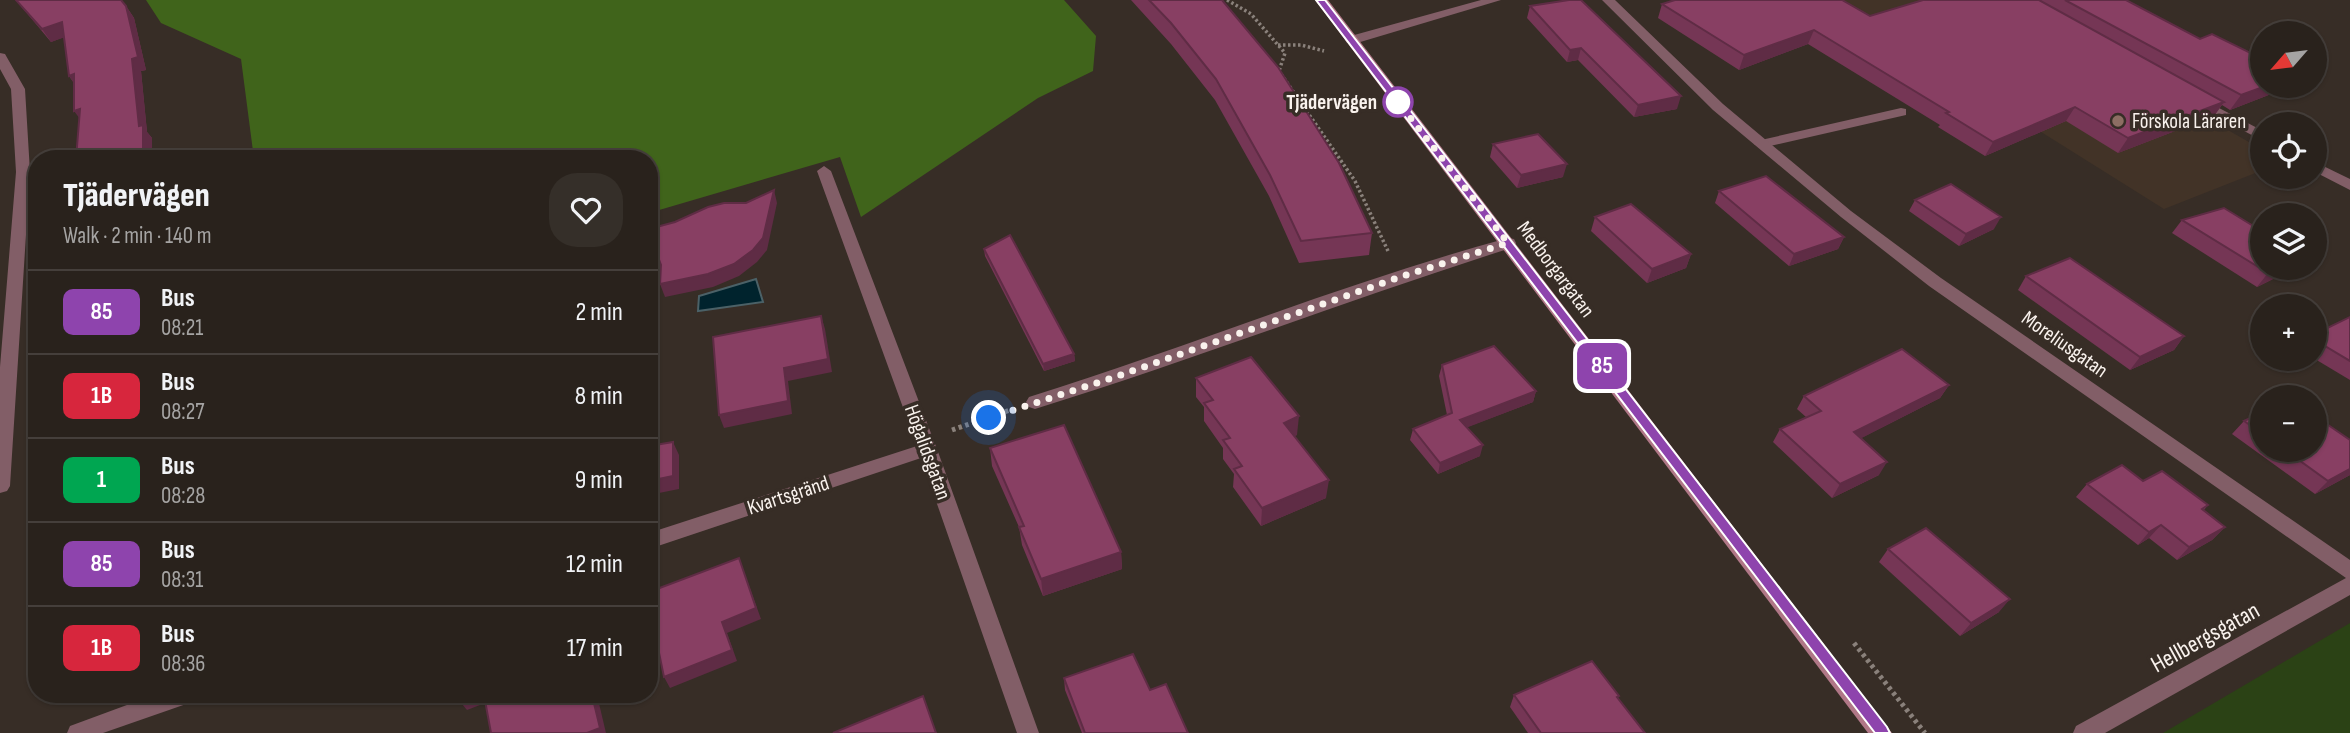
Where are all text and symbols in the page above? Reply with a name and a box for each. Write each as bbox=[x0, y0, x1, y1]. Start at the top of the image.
north arrow bbox=[2250, 21, 2328, 98]
map controls bbox=[2250, 21, 2327, 462]
marker: Tjädervägen bbox=[1383, 87, 1413, 117]
place label: Tjädervägen bbox=[1286, 90, 1377, 115]
place label: Förskola Läraren bbox=[2132, 109, 2246, 134]
button: locate bbox=[2250, 112, 2327, 189]
marker: Förskola Läraren bbox=[2110, 113, 2126, 129]
button: heart bbox=[549, 173, 623, 247]
text: Tjädervägen bbox=[63, 176, 210, 216]
button: layers bbox=[2250, 203, 2327, 280]
street label: Medborgargatan bbox=[1511, 216, 1600, 322]
text: Walk · 2 min · 140 m bbox=[63, 222, 211, 250]
text: Bus bbox=[161, 283, 195, 314]
button: + bbox=[2250, 294, 2327, 371]
text: 85 bbox=[91, 297, 112, 326]
text: 2 min bbox=[575, 297, 623, 328]
street label: Moreliusgatan bbox=[2017, 306, 2113, 383]
text: 08:21 bbox=[161, 314, 203, 342]
line badge: 85 bbox=[1570, 343, 1634, 389]
text: 85 bbox=[1591, 351, 1613, 380]
text: Bus bbox=[161, 367, 195, 398]
text: 1B bbox=[91, 381, 112, 410]
text: 8 min bbox=[575, 381, 623, 412]
button: − bbox=[2250, 385, 2327, 462]
text: 08:27 bbox=[161, 398, 204, 426]
your location bbox=[971, 400, 1006, 435]
street label: Högalidsgatan bbox=[899, 401, 956, 503]
text: Bus bbox=[161, 451, 195, 482]
text: 1 bbox=[97, 465, 106, 494]
text: 9 min bbox=[575, 465, 623, 496]
street label: Kvartsgränd bbox=[744, 470, 832, 520]
text: 08:28 bbox=[161, 482, 205, 510]
text: Bus bbox=[161, 535, 195, 566]
text: 85 bbox=[91, 549, 112, 578]
text: 12 min bbox=[566, 549, 623, 580]
text: 08:31 bbox=[161, 566, 203, 594]
street label: Hellbergsgatan bbox=[2146, 596, 2265, 679]
text: Bus bbox=[161, 619, 195, 650]
text: 1B bbox=[91, 633, 112, 662]
text: 17 min bbox=[567, 633, 623, 664]
text: 08:36 bbox=[161, 650, 205, 678]

